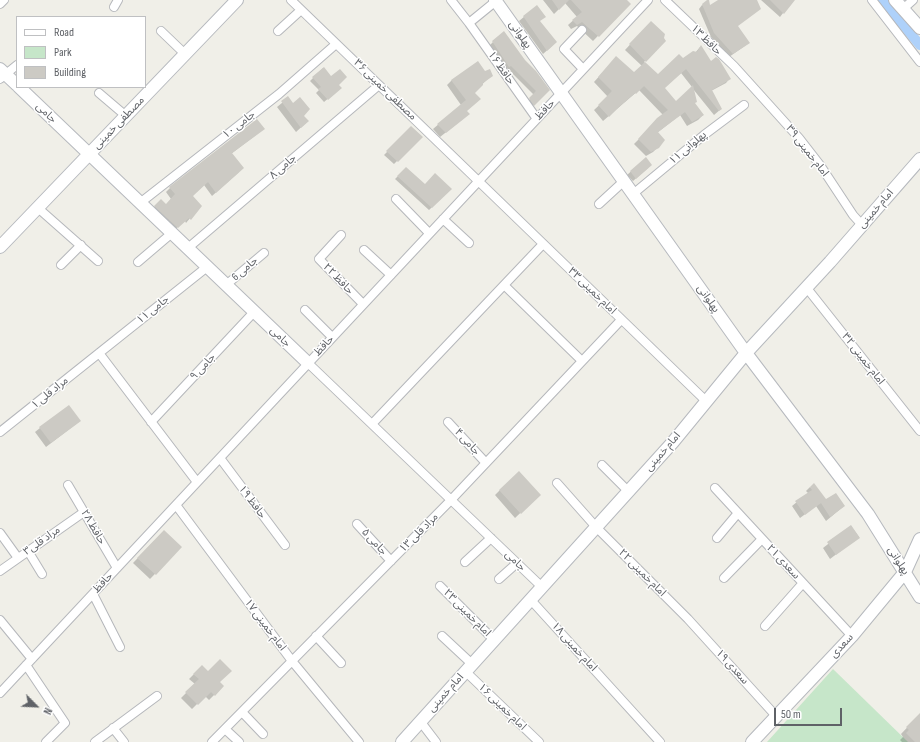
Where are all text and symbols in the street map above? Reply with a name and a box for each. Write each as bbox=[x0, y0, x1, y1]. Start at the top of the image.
legend bbox=[16, 16, 146, 88]
street label: پهلوانی bbox=[506, 19, 534, 51]
street label: حافظ ۱۳ bbox=[688, 22, 724, 58]
text: Road bbox=[54, 25, 74, 40]
text: Park bbox=[54, 45, 72, 60]
street label: حافظ ۱۶ bbox=[485, 49, 517, 87]
street label: مصطفی خمینی ۳۶ bbox=[351, 57, 419, 123]
text: Building bbox=[54, 65, 86, 80]
street label: مصطفی خمینی bbox=[91, 94, 147, 152]
street label: حافظ bbox=[532, 97, 558, 123]
street label: جامی bbox=[33, 100, 59, 126]
street label: جامی ۱۰ bbox=[220, 108, 258, 142]
street label: امام خمینی ۳۹ bbox=[783, 123, 831, 179]
street label: پهلوانی ۱۱ bbox=[666, 128, 710, 168]
street label: جامی ۸ bbox=[267, 152, 299, 182]
street label: امام خمینی bbox=[855, 187, 897, 231]
street label: جامی 6 bbox=[229, 254, 261, 284]
street label: حافظ ۲۲ bbox=[320, 261, 356, 297]
street label: امام خمینی ۳۳ bbox=[565, 265, 619, 317]
street label: پهلوانی bbox=[694, 283, 722, 315]
street label: جامی ۱۱ bbox=[134, 293, 172, 327]
street label: جامی bbox=[267, 324, 293, 350]
street label: امام خمینی ۳۲ bbox=[839, 331, 887, 387]
street label: حافظ bbox=[311, 333, 337, 359]
street label: جامی ۹ bbox=[187, 351, 219, 383]
street label: مراد قلی ۱ bbox=[29, 374, 71, 412]
street label: جامی ۴ bbox=[451, 426, 483, 458]
street label: امام خمینی bbox=[642, 430, 684, 474]
street label: حافظ ۱۹ bbox=[235, 483, 269, 521]
street label: حافظ ۲۸ bbox=[78, 507, 108, 547]
street label: مراد قلی ۱۳ bbox=[397, 511, 441, 555]
street label: مراد قلی۳ bbox=[21, 524, 63, 558]
street label: جامی ۵ bbox=[358, 526, 390, 558]
street label: سعدی ۲۱ bbox=[764, 542, 802, 582]
street label: پهلوانی bbox=[884, 544, 912, 578]
street label: امام خمینی ۲۲ bbox=[615, 546, 669, 600]
street label: جامی bbox=[502, 548, 528, 574]
street label: حافظ bbox=[90, 570, 116, 596]
street label: امام خمینی ۲۳ bbox=[440, 586, 494, 640]
street label: امام خمینی ۱۷ bbox=[241, 596, 289, 654]
street label: امام خمینی ۱۸ bbox=[548, 620, 600, 674]
street label: سعدی bbox=[827, 631, 857, 661]
street label: سعدی ۱۹ bbox=[713, 647, 751, 687]
street label: امام خمینی bbox=[425, 671, 467, 715]
street label: امام خمینی ۱۶ bbox=[475, 681, 529, 733]
north arrow bbox=[16, 686, 56, 726]
scale bar bbox=[776, 700, 844, 726]
text: N bbox=[40, 706, 55, 716]
text: 50 m bbox=[781, 707, 801, 722]

